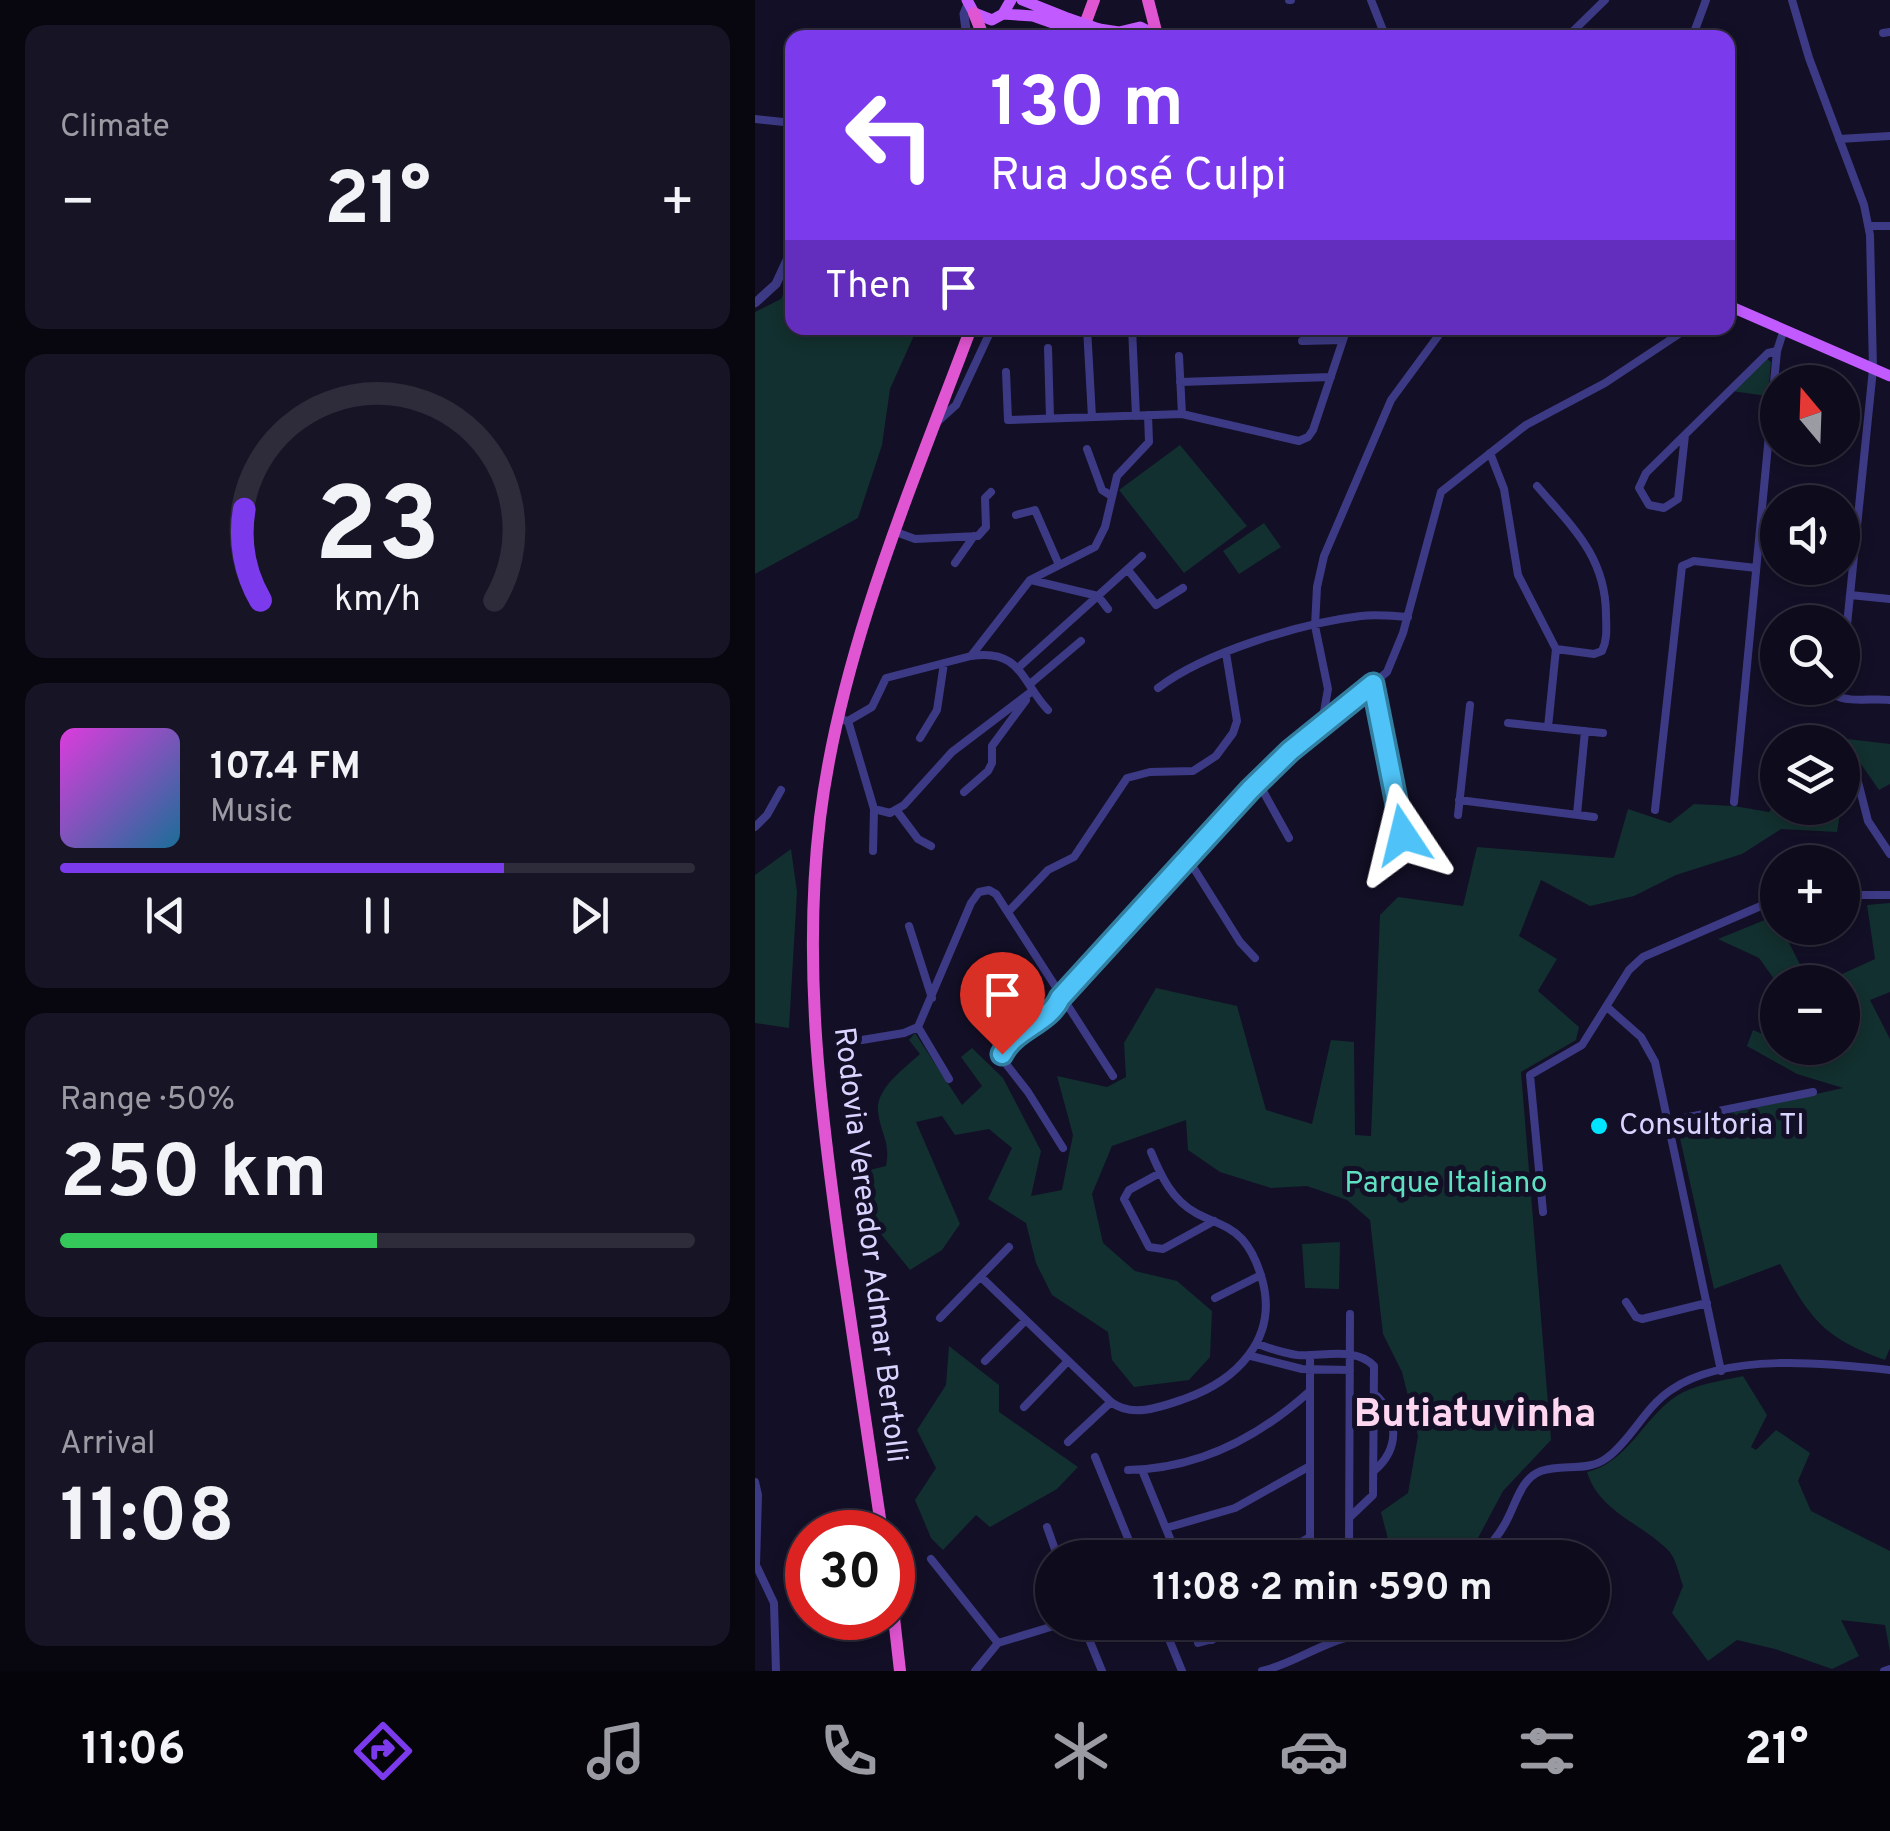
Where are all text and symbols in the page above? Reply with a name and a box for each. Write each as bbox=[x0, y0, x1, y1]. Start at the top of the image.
text: 130 m bbox=[990, 62, 1184, 151]
icon: left bbox=[825, 70, 955, 200]
text: Climate bbox=[60, 108, 170, 148]
text: Rua José Culpi bbox=[990, 149, 1287, 206]
text: 21° bbox=[324, 156, 431, 251]
text: − bbox=[60, 170, 95, 240]
text: + bbox=[660, 170, 695, 240]
icon: arrive bbox=[931, 260, 986, 315]
text: Then bbox=[825, 263, 911, 312]
north arrow bbox=[1760, 365, 1860, 465]
map controls bbox=[1760, 365, 1860, 1065]
text: 23 bbox=[315, 466, 440, 598]
button: sound bbox=[1760, 485, 1860, 585]
text: km/h bbox=[334, 578, 421, 624]
button: search bbox=[1760, 605, 1860, 705]
button: layers bbox=[1760, 725, 1860, 825]
text: 107.4 FM bbox=[210, 744, 361, 793]
position arrow bbox=[1351, 783, 1455, 887]
text: Music bbox=[210, 793, 293, 833]
button: + bbox=[1760, 845, 1860, 945]
icon: previous bbox=[138, 888, 193, 943]
icon: pause bbox=[350, 888, 405, 943]
icon: next bbox=[562, 888, 617, 943]
pin bbox=[960, 952, 1045, 1055]
button: − bbox=[1760, 965, 1860, 1065]
icon: arrive bbox=[975, 967, 1030, 1022]
street label: Rodovia Vereador Admar Bertolli bbox=[824, 1025, 914, 1465]
text: Range · 50% bbox=[60, 1081, 235, 1121]
place label: Consultoria TI bbox=[1619, 1108, 1805, 1145]
marker: Consultoria TI bbox=[1588, 1115, 1610, 1137]
text: 250 km bbox=[60, 1129, 327, 1224]
park label: Parque Italiano bbox=[1344, 1166, 1548, 1203]
district label: Butiatuvinha bbox=[1354, 1391, 1596, 1441]
text: Arrival bbox=[60, 1425, 155, 1465]
text: 11:08 bbox=[60, 1473, 235, 1568]
speed limit sign: 30 bbox=[785, 1510, 915, 1640]
text: 11:08 · 2 min · 590 m bbox=[1152, 1565, 1493, 1614]
icon: directions bbox=[348, 1716, 418, 1786]
icon: music bbox=[581, 1716, 651, 1786]
icon: phone bbox=[814, 1716, 884, 1786]
icon: climate bbox=[1046, 1716, 1116, 1786]
icon: car bbox=[1279, 1716, 1349, 1786]
icon: filters bbox=[1512, 1716, 1582, 1786]
text: 11:06 bbox=[81, 1723, 186, 1780]
text: 21° bbox=[1744, 1723, 1809, 1780]

